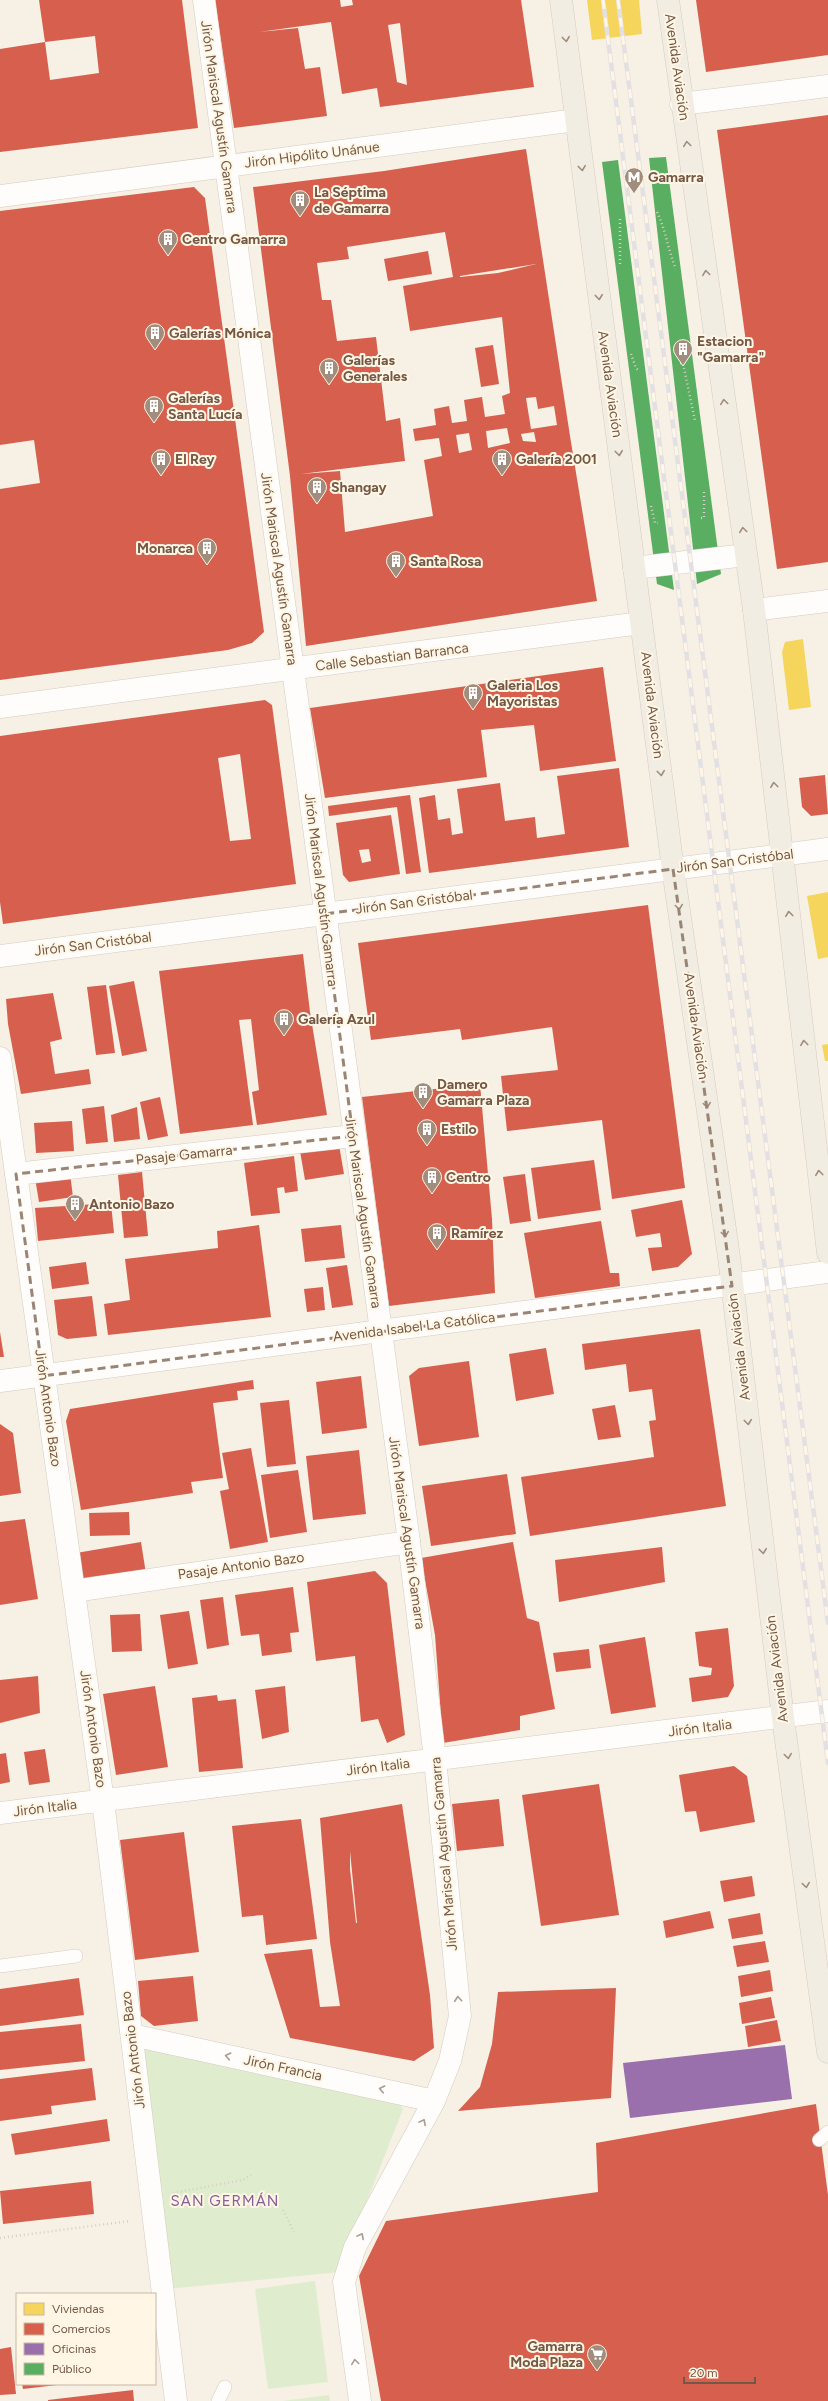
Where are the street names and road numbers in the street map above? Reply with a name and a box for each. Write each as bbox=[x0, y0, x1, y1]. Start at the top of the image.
street label: Avenida Aviación bbox=[661, 12, 693, 122]
street label: Jirón Mariscal Agustín Gamarra bbox=[197, 20, 241, 214]
street label: Jirón Hipólito Unánue bbox=[243, 138, 381, 172]
street label: Avenida Aviación bbox=[594, 329, 626, 439]
street label: Jirón Mariscal Agustín Gamarra bbox=[257, 472, 301, 666]
street label: Calle Sebastian Barranca bbox=[314, 639, 470, 675]
street label: Avenida Aviación bbox=[637, 651, 667, 760]
street label: Jirón Mariscal Agustín Gamarra bbox=[301, 792, 341, 988]
street label: Jirón San Cristóbal bbox=[675, 845, 795, 877]
street label: Jirón San Cristóbal bbox=[354, 886, 474, 918]
street label: Jirón San Cristóbal bbox=[33, 928, 153, 960]
street label: Avenida Aviación bbox=[680, 971, 712, 1081]
street label: Jirón Mariscal Agustín Gamarra bbox=[341, 1115, 385, 1309]
street label: Pasaje Gamarra bbox=[135, 1141, 233, 1169]
street label: Avenida Aviación bbox=[724, 1292, 754, 1401]
street label: Avenida Isabel La Católica bbox=[332, 1309, 496, 1345]
street label: Jirón Antonio Bazo bbox=[31, 1348, 65, 1468]
street label: Jirón Mariscal Agustín Gamarra bbox=[385, 1436, 429, 1630]
street label: Pasaje Antonio Bazo bbox=[177, 1549, 305, 1583]
street label: Avenida Aviación bbox=[762, 1614, 792, 1723]
street label: Jirón Antonio Bazo bbox=[76, 1669, 110, 1789]
street label: Jirón Italia bbox=[667, 1716, 733, 1740]
street label: Jirón Italia bbox=[345, 1755, 411, 1779]
street label: Jirón Mariscal Agustín Gamarra bbox=[427, 1756, 461, 1952]
street label: Jirón Italia bbox=[12, 1796, 78, 1820]
street label: Jirón Antonio Bazo bbox=[117, 1990, 149, 2110]
street label: Jirón Francia bbox=[242, 2051, 324, 2085]

